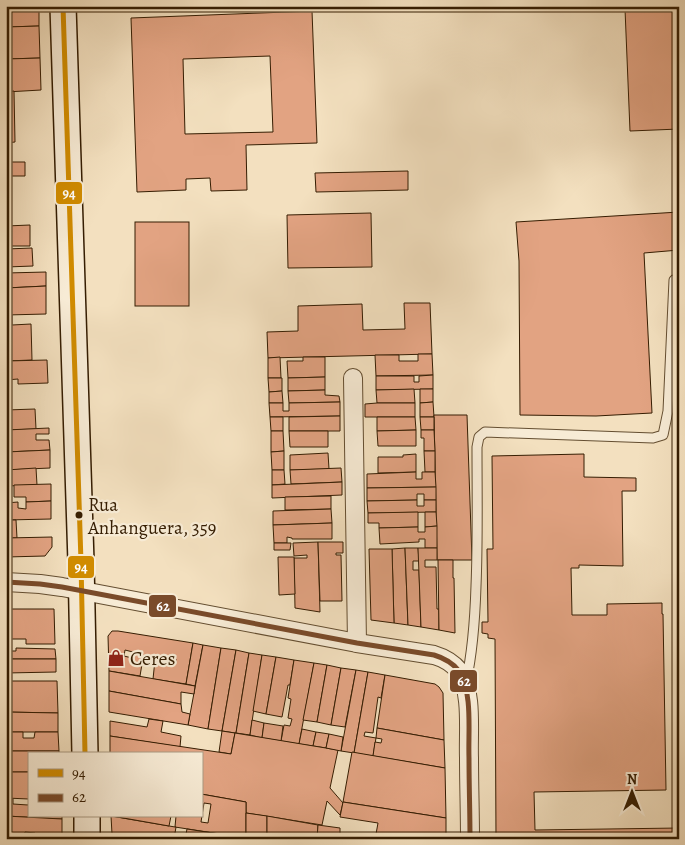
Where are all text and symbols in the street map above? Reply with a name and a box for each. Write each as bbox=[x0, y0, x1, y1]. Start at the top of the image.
line badge: 94 bbox=[55, 181, 83, 205]
text: 94 bbox=[62, 184, 76, 203]
place label: Rua Anhanguera, 359 bbox=[87, 492, 216, 541]
marker: Rua Anhanguera, 359 bbox=[74, 510, 84, 520]
line badge: 94 bbox=[67, 555, 95, 579]
text: 94 bbox=[74, 558, 88, 577]
line badge: 62 bbox=[148, 594, 177, 618]
text: 62 bbox=[156, 597, 170, 616]
place label: Ceres bbox=[130, 645, 176, 672]
shop icon: Ceres bbox=[106, 648, 126, 668]
line badge: 62 bbox=[449, 669, 478, 693]
text: 62 bbox=[457, 672, 471, 691]
legend bbox=[28, 752, 202, 818]
text: 94 bbox=[72, 763, 86, 783]
north arrow bbox=[608, 768, 658, 818]
text: N bbox=[627, 770, 637, 789]
text: 62 bbox=[72, 787, 86, 807]

